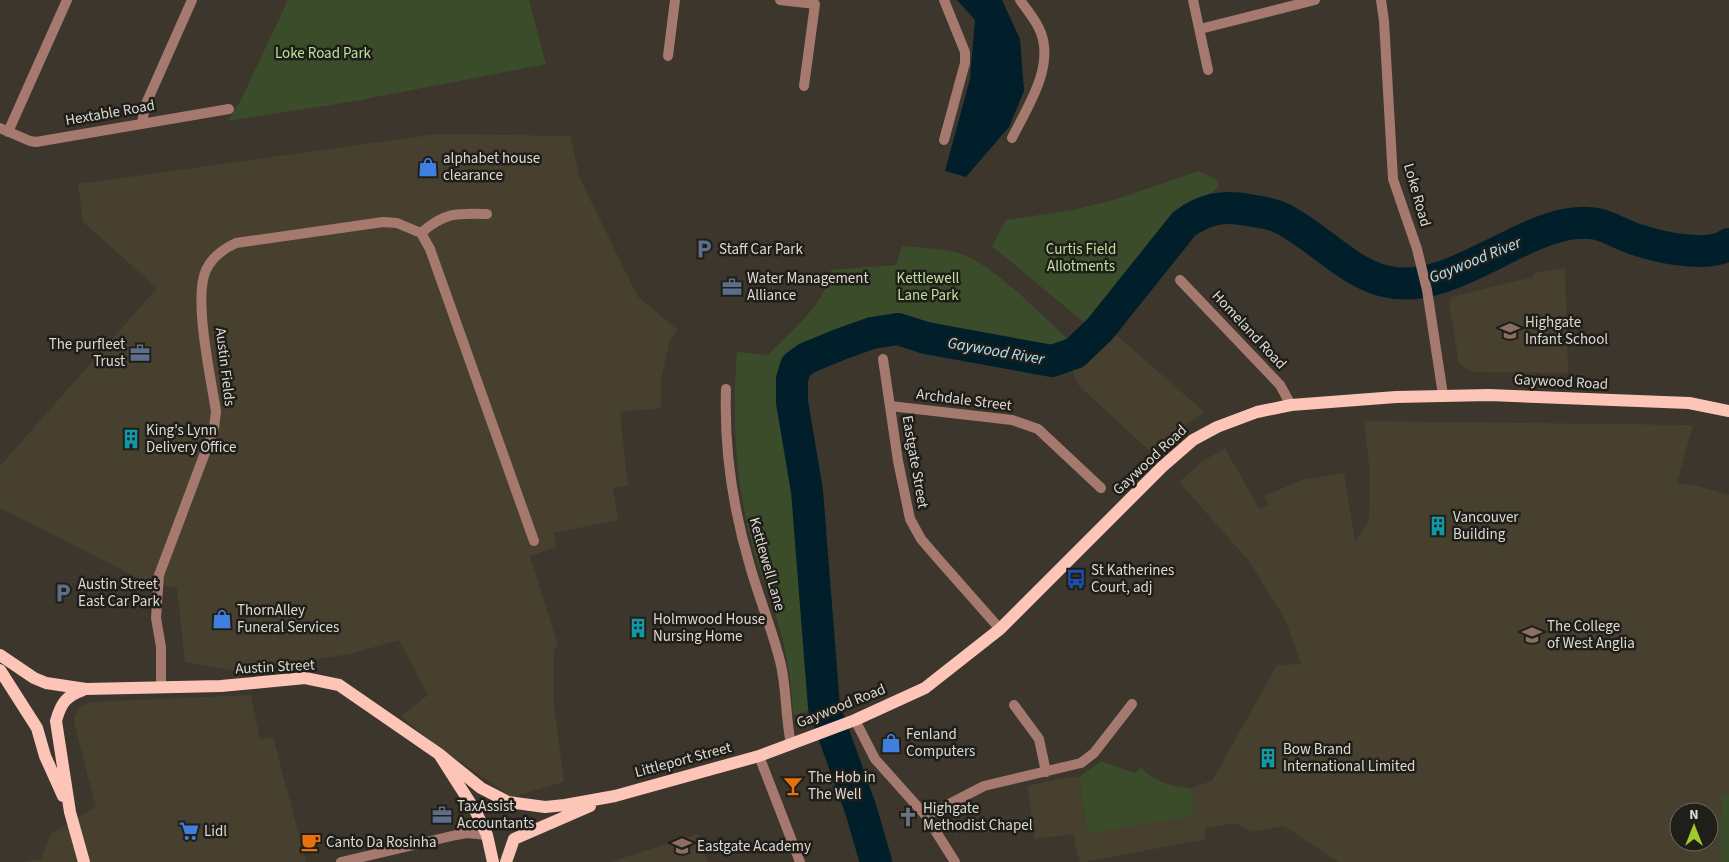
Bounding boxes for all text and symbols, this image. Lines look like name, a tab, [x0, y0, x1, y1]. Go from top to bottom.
park label: Loke Road Park	[275, 43, 372, 64]
street label: Hextable Road	[64, 95, 156, 131]
place label: alphabet house clearance	[443, 148, 540, 186]
shop icon: alphabet house clearance	[417, 156, 439, 178]
street label: Loke Road	[1398, 161, 1436, 229]
water label: Gaywood River	[1426, 231, 1526, 288]
parking icon: Staff Car Park	[693, 238, 715, 260]
place label: Staff Car Park	[719, 239, 804, 260]
park label: Curtis Field Allotments	[1046, 239, 1116, 277]
place label: Water Management Alliance	[747, 268, 869, 306]
park label: Kettlewell Lane Park	[897, 268, 960, 306]
office icon: Water Management Alliance	[721, 276, 743, 298]
street label: Homeland Road	[1207, 286, 1291, 374]
place label: Highgate Infant School	[1525, 312, 1608, 350]
school or university icon: Highgate Infant School	[1499, 320, 1521, 342]
street label: Austin Fields	[210, 326, 240, 408]
water label: Gaywood River	[946, 332, 1047, 371]
place label: The purfleet Trust	[49, 334, 125, 372]
office icon: The purfleet Trust	[129, 342, 151, 364]
street label: Gaywood Road	[1513, 369, 1609, 395]
street label: Archdale Street	[915, 384, 1013, 416]
street label: Eastgate Street	[897, 414, 933, 510]
place label: King's Lynn Delivery Office	[146, 420, 236, 458]
street label: Gaywood Road	[1108, 420, 1192, 500]
building icon: King's Lynn Delivery Office	[120, 428, 142, 450]
place label: Vancouver Building	[1453, 507, 1519, 545]
street label: Kettlewell Lane	[744, 515, 790, 613]
building icon: Vancouver Building	[1427, 515, 1449, 537]
place label: St Katherines Court, adj	[1091, 560, 1174, 598]
bus stop icon: St Katherines Court, adj	[1065, 568, 1087, 590]
place label: Austin Street East Car Park	[78, 574, 160, 612]
parking icon: Austin Street East Car Park	[52, 582, 74, 604]
place label: ThornAlley Funeral Services	[237, 600, 339, 638]
shop icon: ThornAlley Funeral Services	[211, 608, 233, 630]
place label: Holmwood House Nursing Home	[653, 609, 765, 647]
place label: The College of West Anglia	[1547, 616, 1635, 654]
building icon: Holmwood House Nursing Home	[627, 617, 649, 639]
school or university icon: The College of West Anglia	[1521, 624, 1543, 646]
street label: Austin Street	[235, 654, 315, 680]
street label: Gaywood Road	[793, 679, 889, 733]
place label: Fenland Computers	[906, 724, 975, 762]
shop icon: Fenland Computers	[880, 732, 902, 754]
street label: Littleport Street	[632, 737, 734, 783]
place label: Bow Brand International Limited	[1283, 739, 1415, 777]
building icon: Bow Brand International Limited	[1257, 747, 1279, 769]
place label: The Hob in The Well	[808, 767, 876, 805]
bar icon: The Hob in The Well	[782, 775, 804, 797]
place label: TaxAssist Accountants	[457, 796, 534, 834]
place label: Highgate Methodist Chapel	[923, 798, 1033, 836]
north arrow	[1669, 802, 1719, 852]
office icon: TaxAssist Accountants	[431, 804, 453, 826]
text: N	[1689, 805, 1699, 825]
church icon: Highgate Methodist Chapel	[897, 806, 919, 828]
supermarket icon: Lidl	[178, 820, 200, 842]
place label: Lidl	[204, 821, 227, 842]
cafe icon: Canto Da Rosinha	[300, 831, 322, 853]
place label: Canto Da Rosinha	[326, 832, 437, 853]
school or university icon: Eastgate Academy	[671, 835, 693, 857]
place label: Eastgate Academy	[697, 836, 811, 857]

